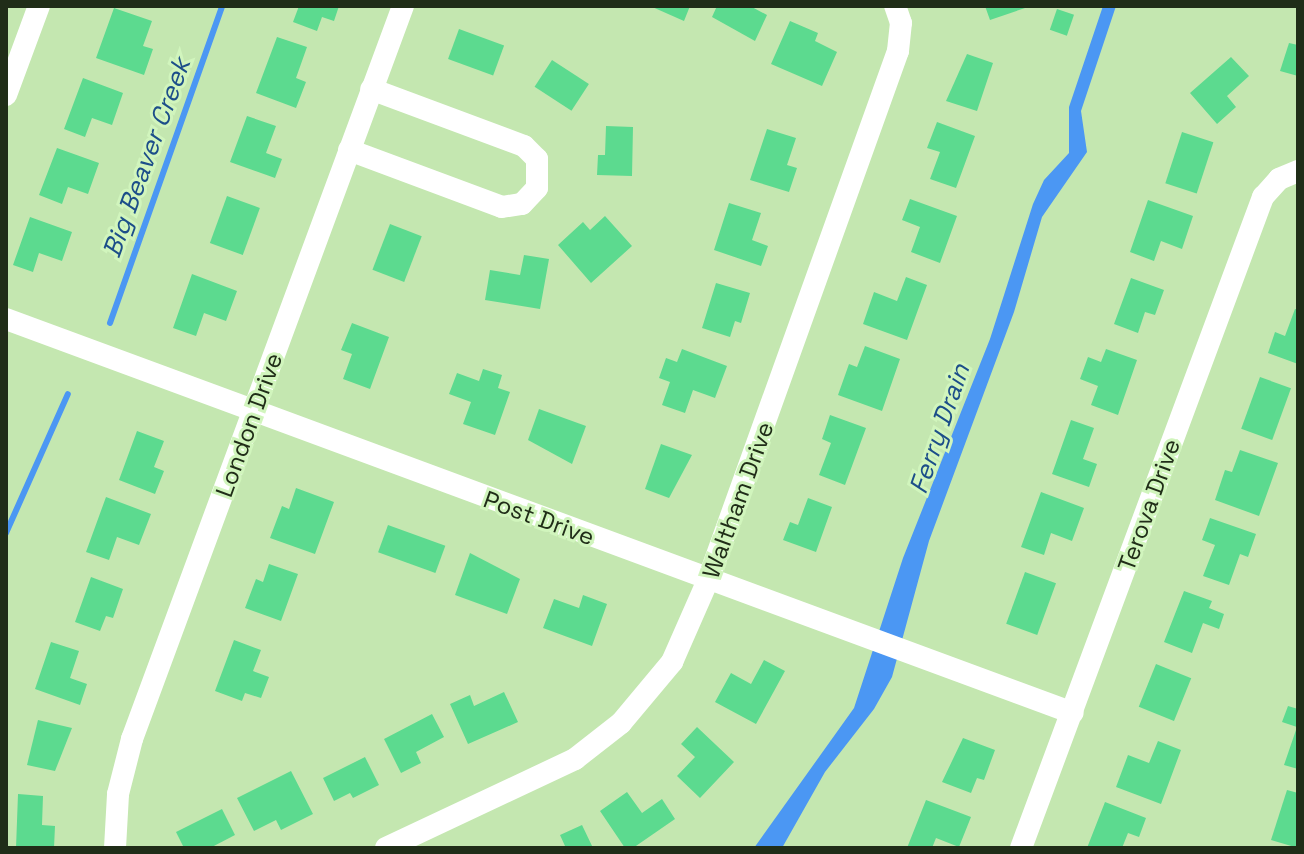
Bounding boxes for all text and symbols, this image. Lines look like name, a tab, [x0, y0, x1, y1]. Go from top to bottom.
water label: Big Beaver Creek	[96, 54, 198, 262]
street label: London Drive	[210, 349, 288, 501]
water label: Ferry Drain	[903, 360, 977, 498]
street label: Waltham Drive	[696, 418, 780, 582]
street label: Terova Drive	[1112, 435, 1186, 575]
street label: Post Drive	[480, 485, 598, 551]

